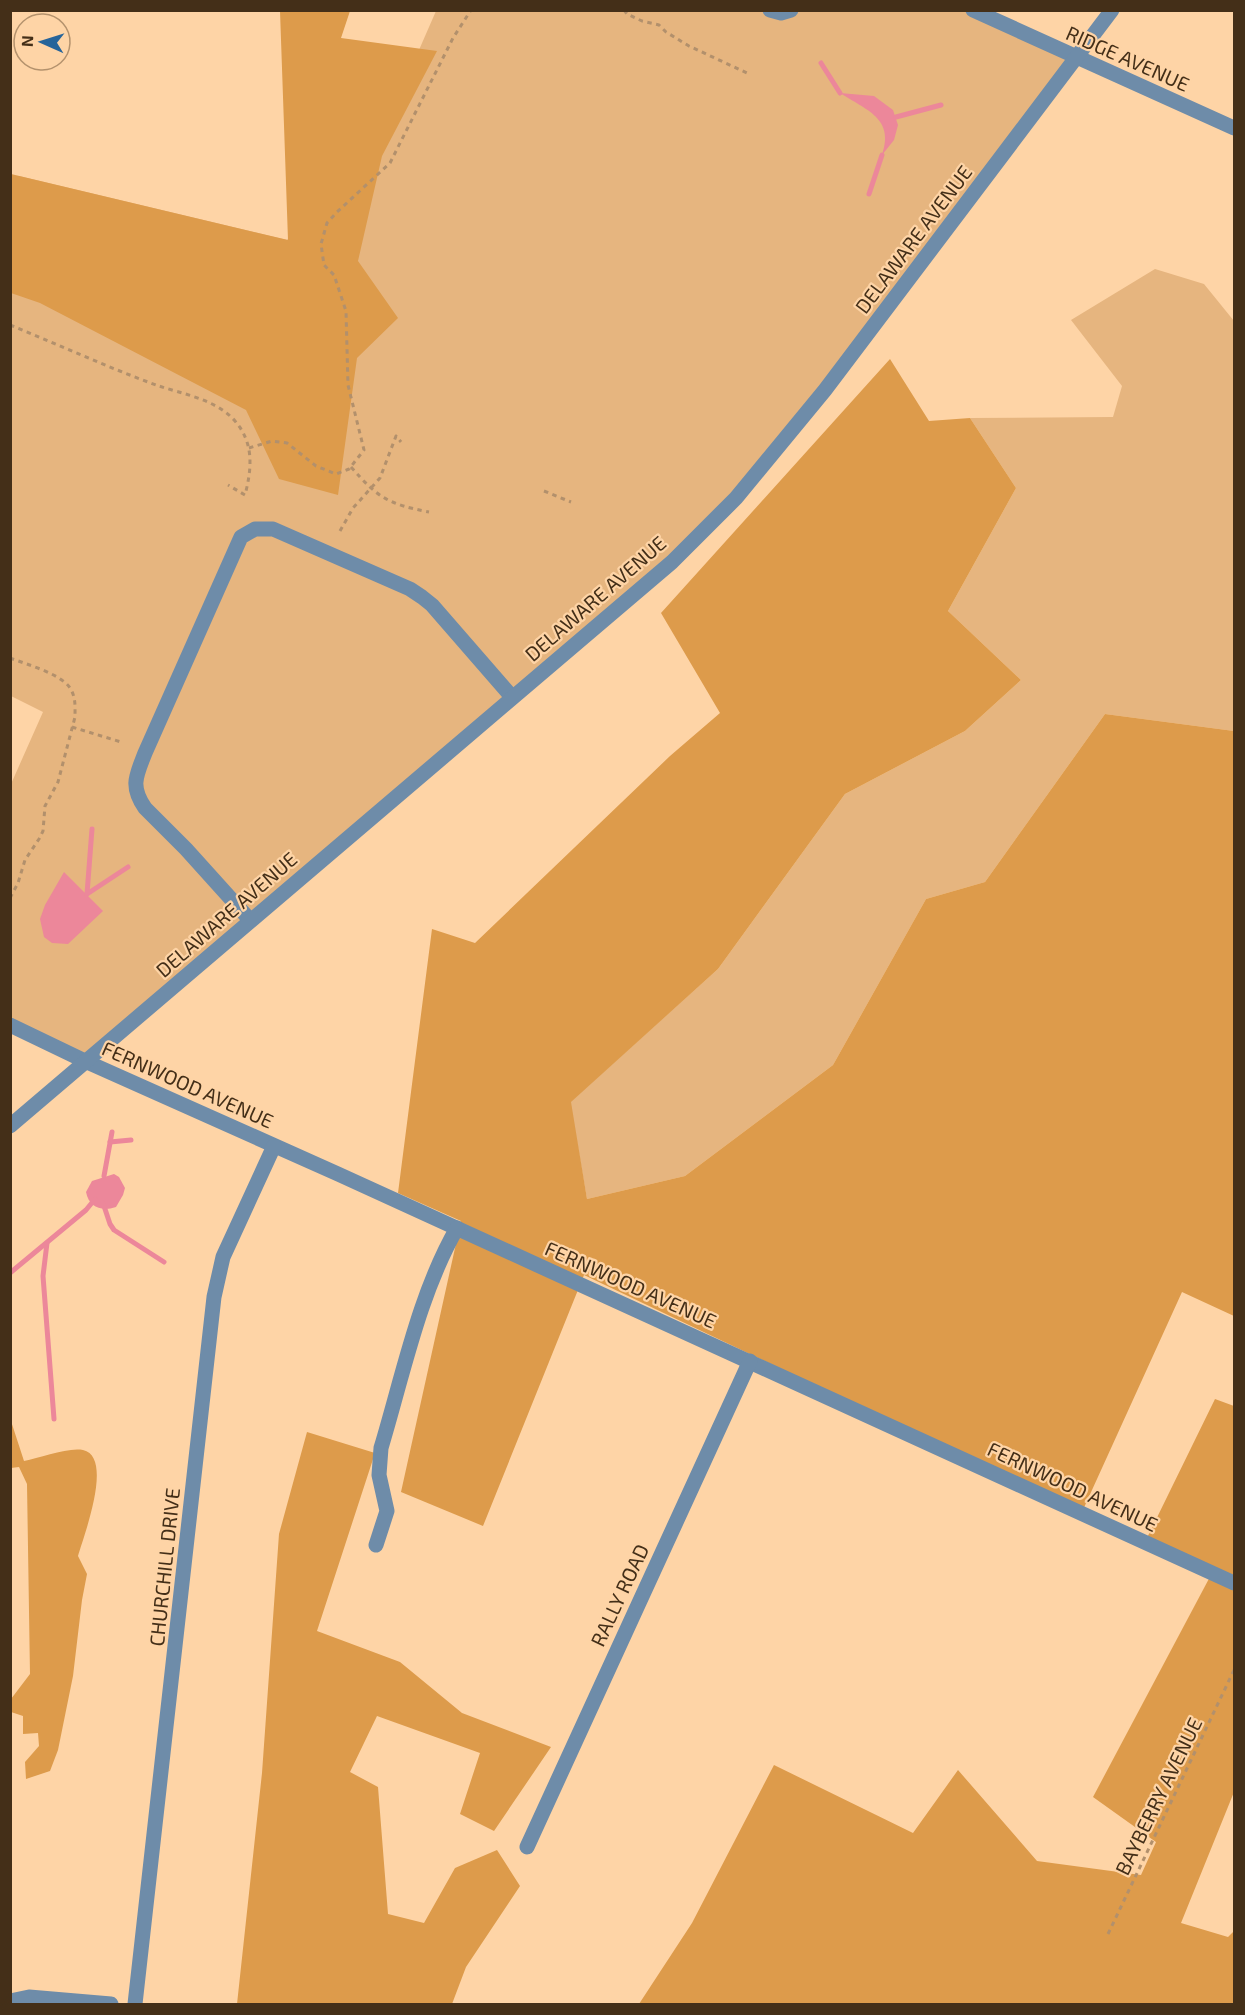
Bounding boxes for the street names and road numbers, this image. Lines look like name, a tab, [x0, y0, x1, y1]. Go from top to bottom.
street label: RIDGE AVENUE	[1063, 20, 1193, 96]
street label: DELAWARE AVENUE	[850, 160, 976, 318]
street label: DELAWARE AVENUE	[520, 530, 670, 666]
street label: DELAWARE AVENUE	[151, 846, 301, 982]
street label: FERNWOOD AVENUE	[99, 1035, 277, 1133]
street label: FERNWOOD AVENUE	[542, 1235, 720, 1333]
street label: FERNWOOD AVENUE	[984, 1436, 1162, 1536]
street label: CHURCHILL DRIVE	[144, 1487, 184, 1647]
street label: RALLY ROAD	[585, 1540, 653, 1650]
street label: BAYBERRY AVENUE	[1110, 1714, 1206, 1878]

